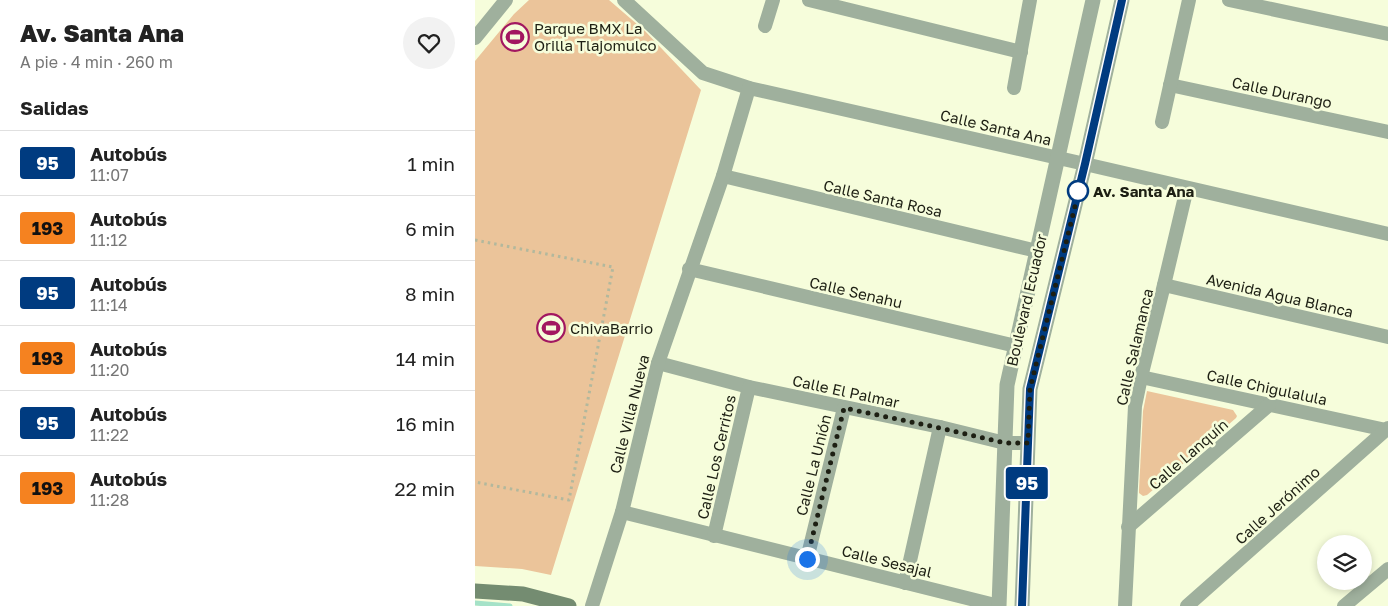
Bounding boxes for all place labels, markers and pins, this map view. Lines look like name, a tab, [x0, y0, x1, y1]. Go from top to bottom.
place label: Parque BMX La Orilla Tlajomulco	[534, 19, 657, 54]
sports icon: Parque BMX La Orilla Tlajomulco	[500, 22, 530, 52]
marker: Av. Santa Ana	[1067, 180, 1089, 202]
place label: Av. Santa Ana	[1093, 182, 1195, 200]
sports icon: ChivaBarrio	[536, 313, 566, 343]
place label: ChivaBarrio	[570, 319, 653, 337]

